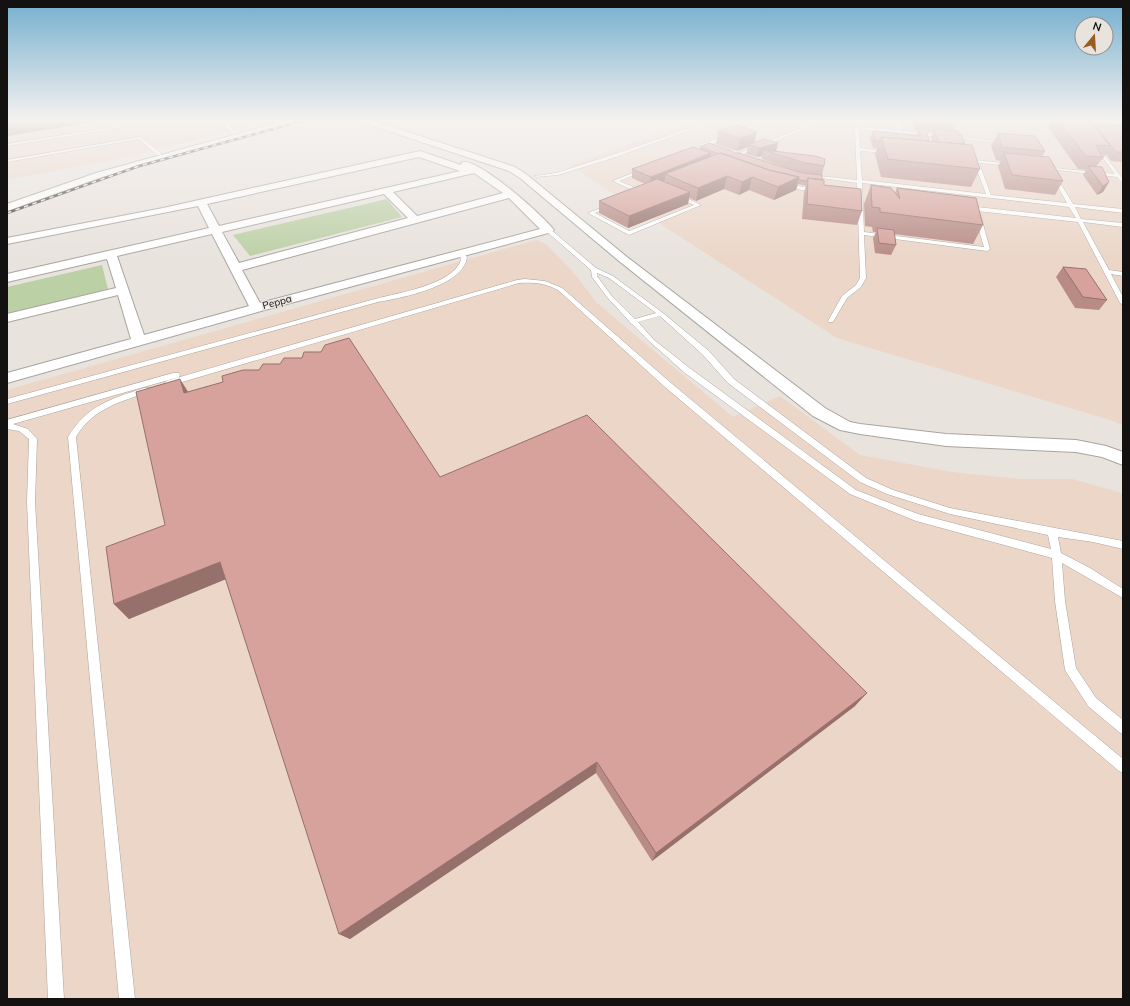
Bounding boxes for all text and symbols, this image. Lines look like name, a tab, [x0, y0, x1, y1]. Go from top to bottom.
north arrow	[1074, 16, 1114, 56]
text: N	[1091, 19, 1103, 34]
street label: Peppa	[261, 292, 293, 312]

